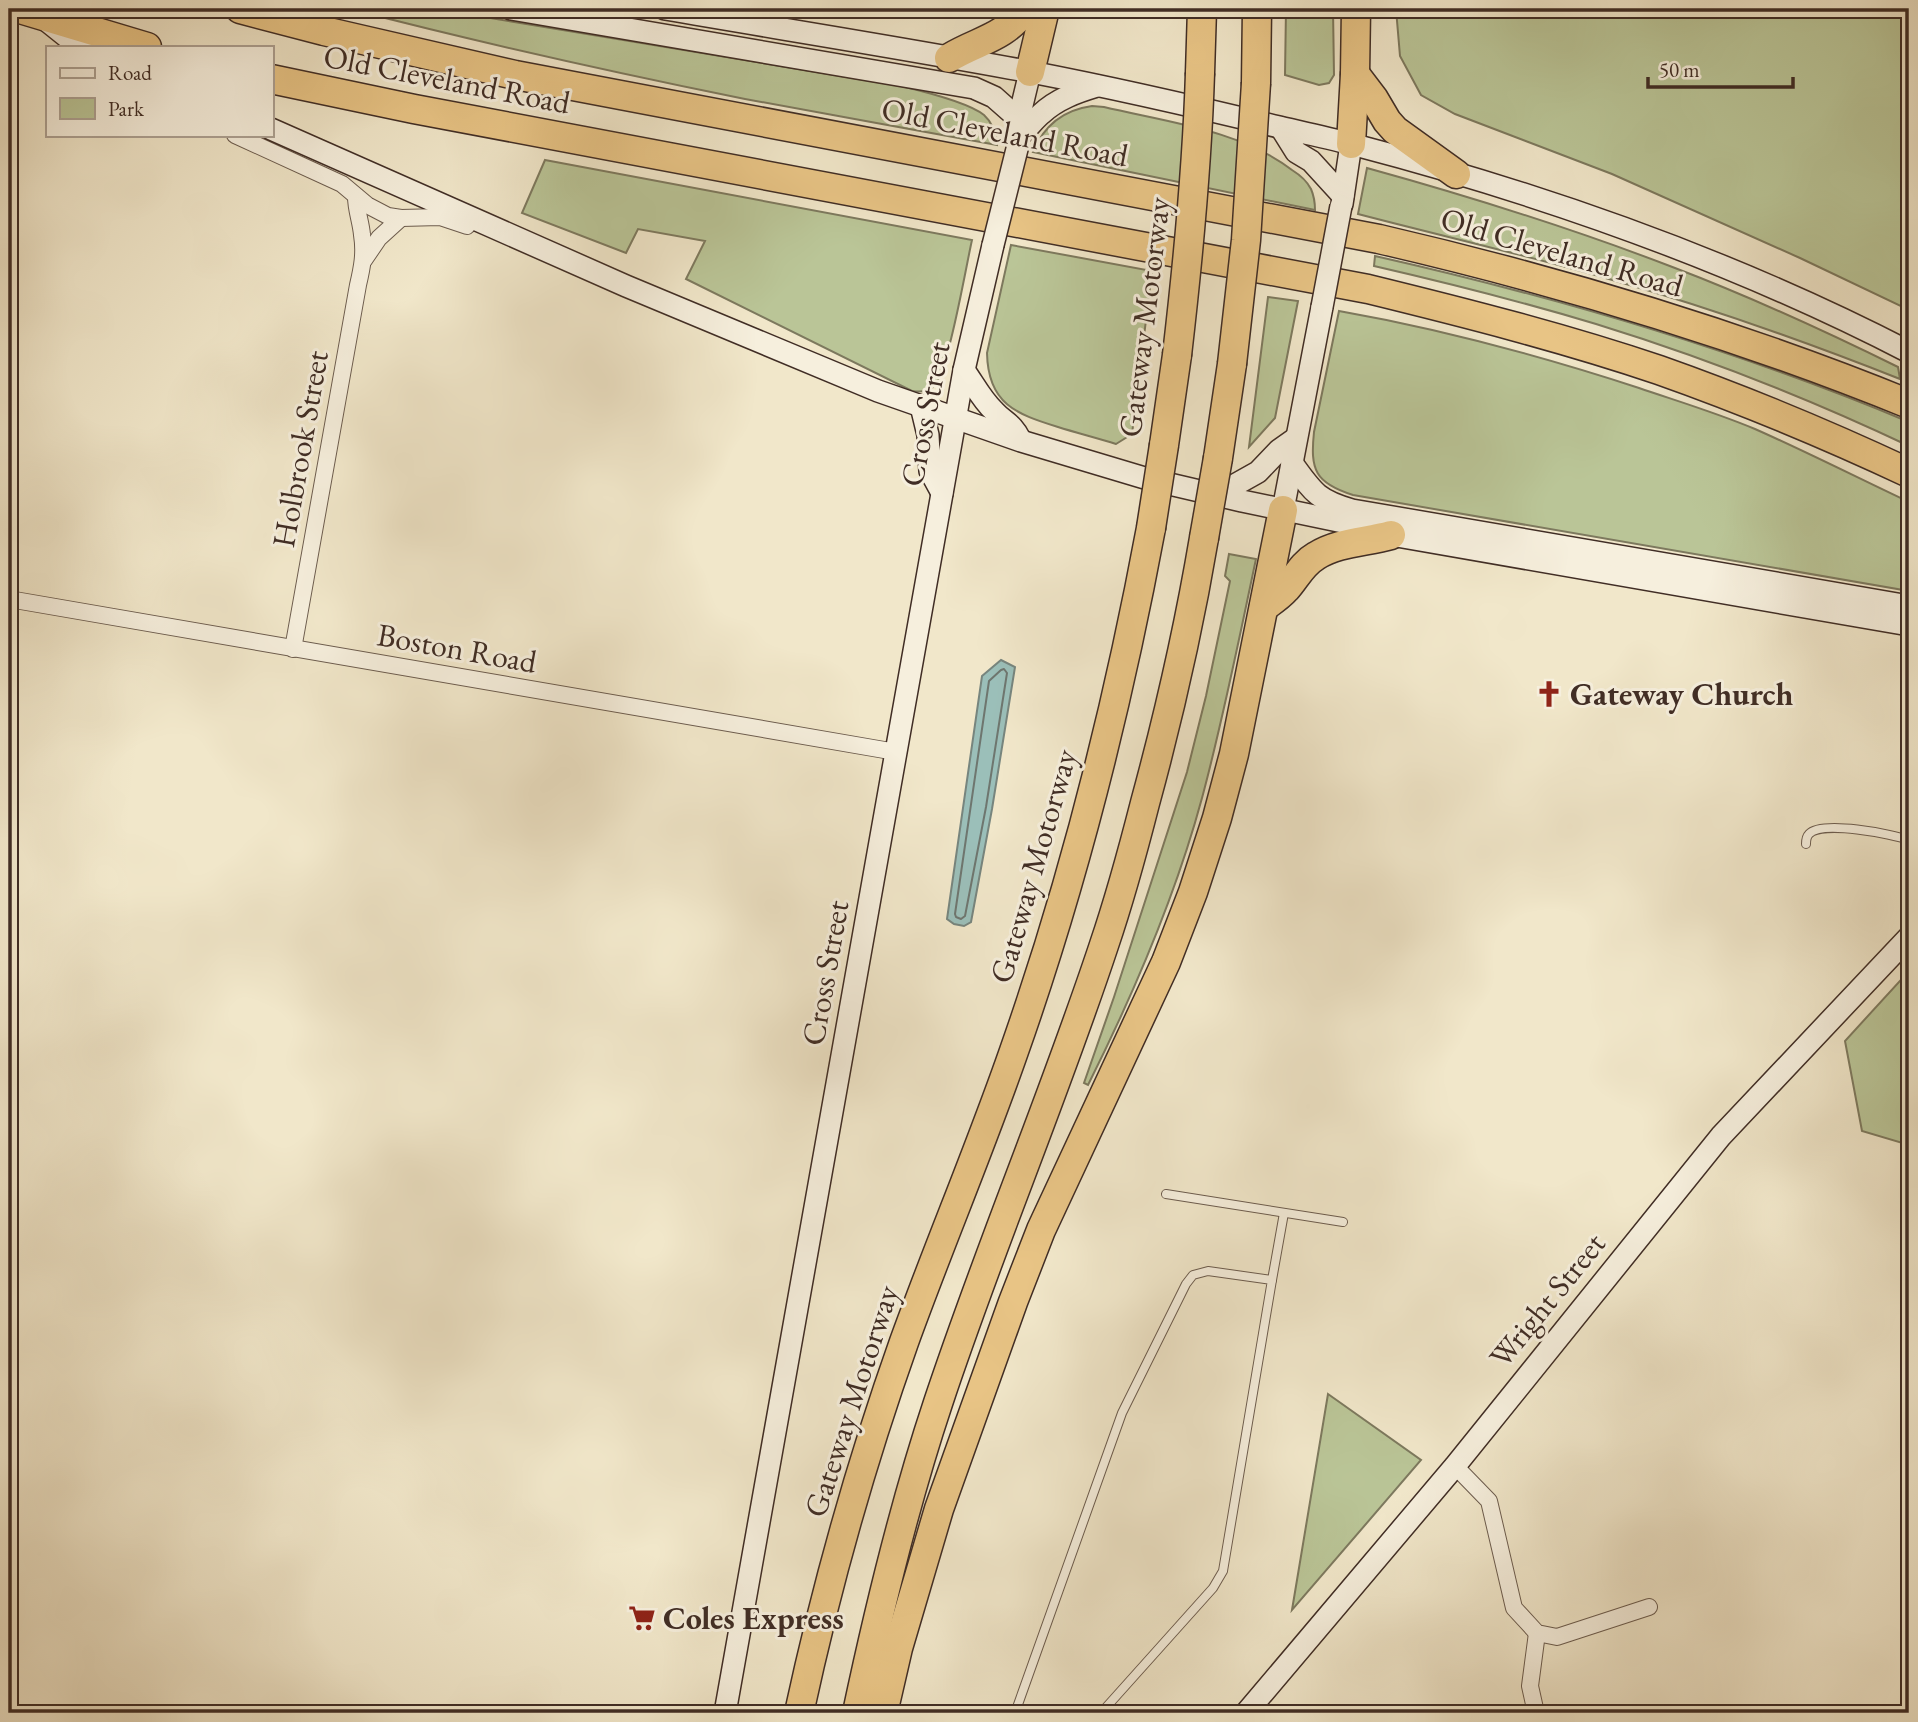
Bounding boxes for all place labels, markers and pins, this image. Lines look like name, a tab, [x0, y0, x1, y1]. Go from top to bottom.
place label: Gateway Church	[1570, 673, 1793, 715]
church icon: Gateway Church	[1534, 679, 1564, 709]
place label: Coles Express	[663, 1597, 844, 1639]
supermarket icon: Coles Express	[627, 1603, 657, 1633]

